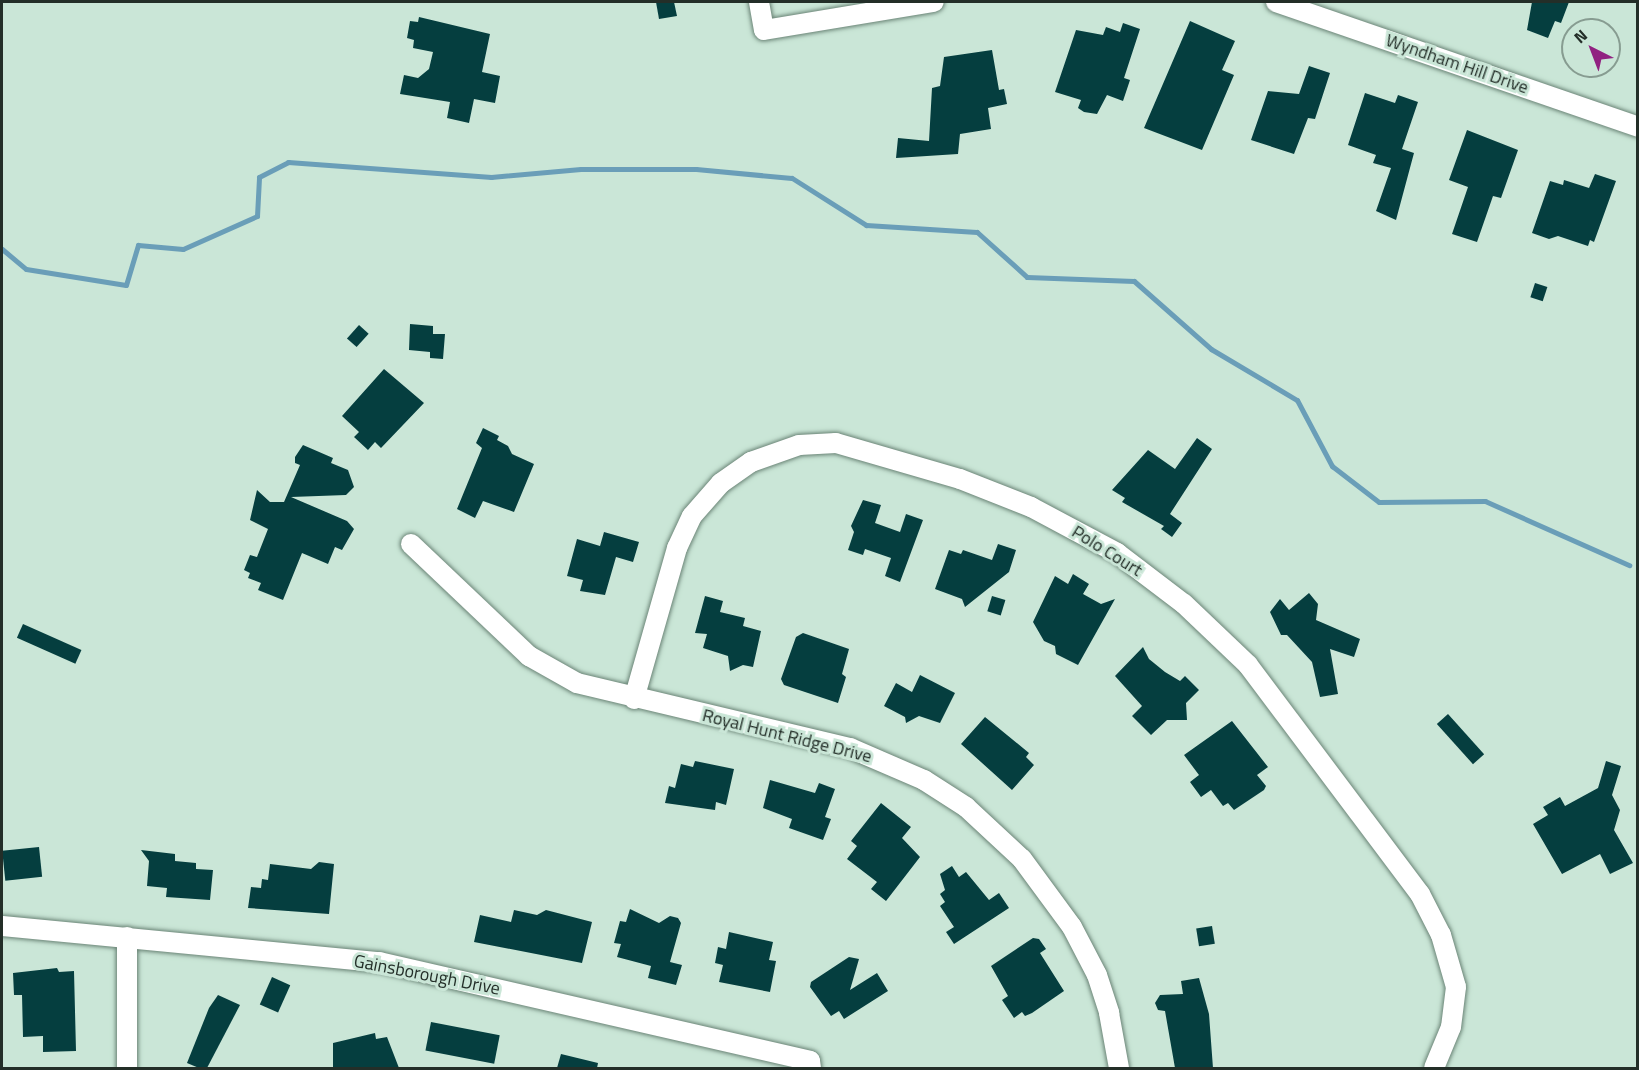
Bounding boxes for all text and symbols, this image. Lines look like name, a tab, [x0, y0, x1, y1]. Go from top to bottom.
north arrow	[1561, 18, 1621, 78]
text: N	[1568, 23, 1592, 49]
street label: Wyndham Hill Drive	[1383, 29, 1531, 99]
street label: Polo Court	[1068, 521, 1146, 581]
street label: Royal Hunt Ridge Drive	[700, 705, 874, 767]
street label: Gainsborough Drive	[352, 950, 502, 1000]

